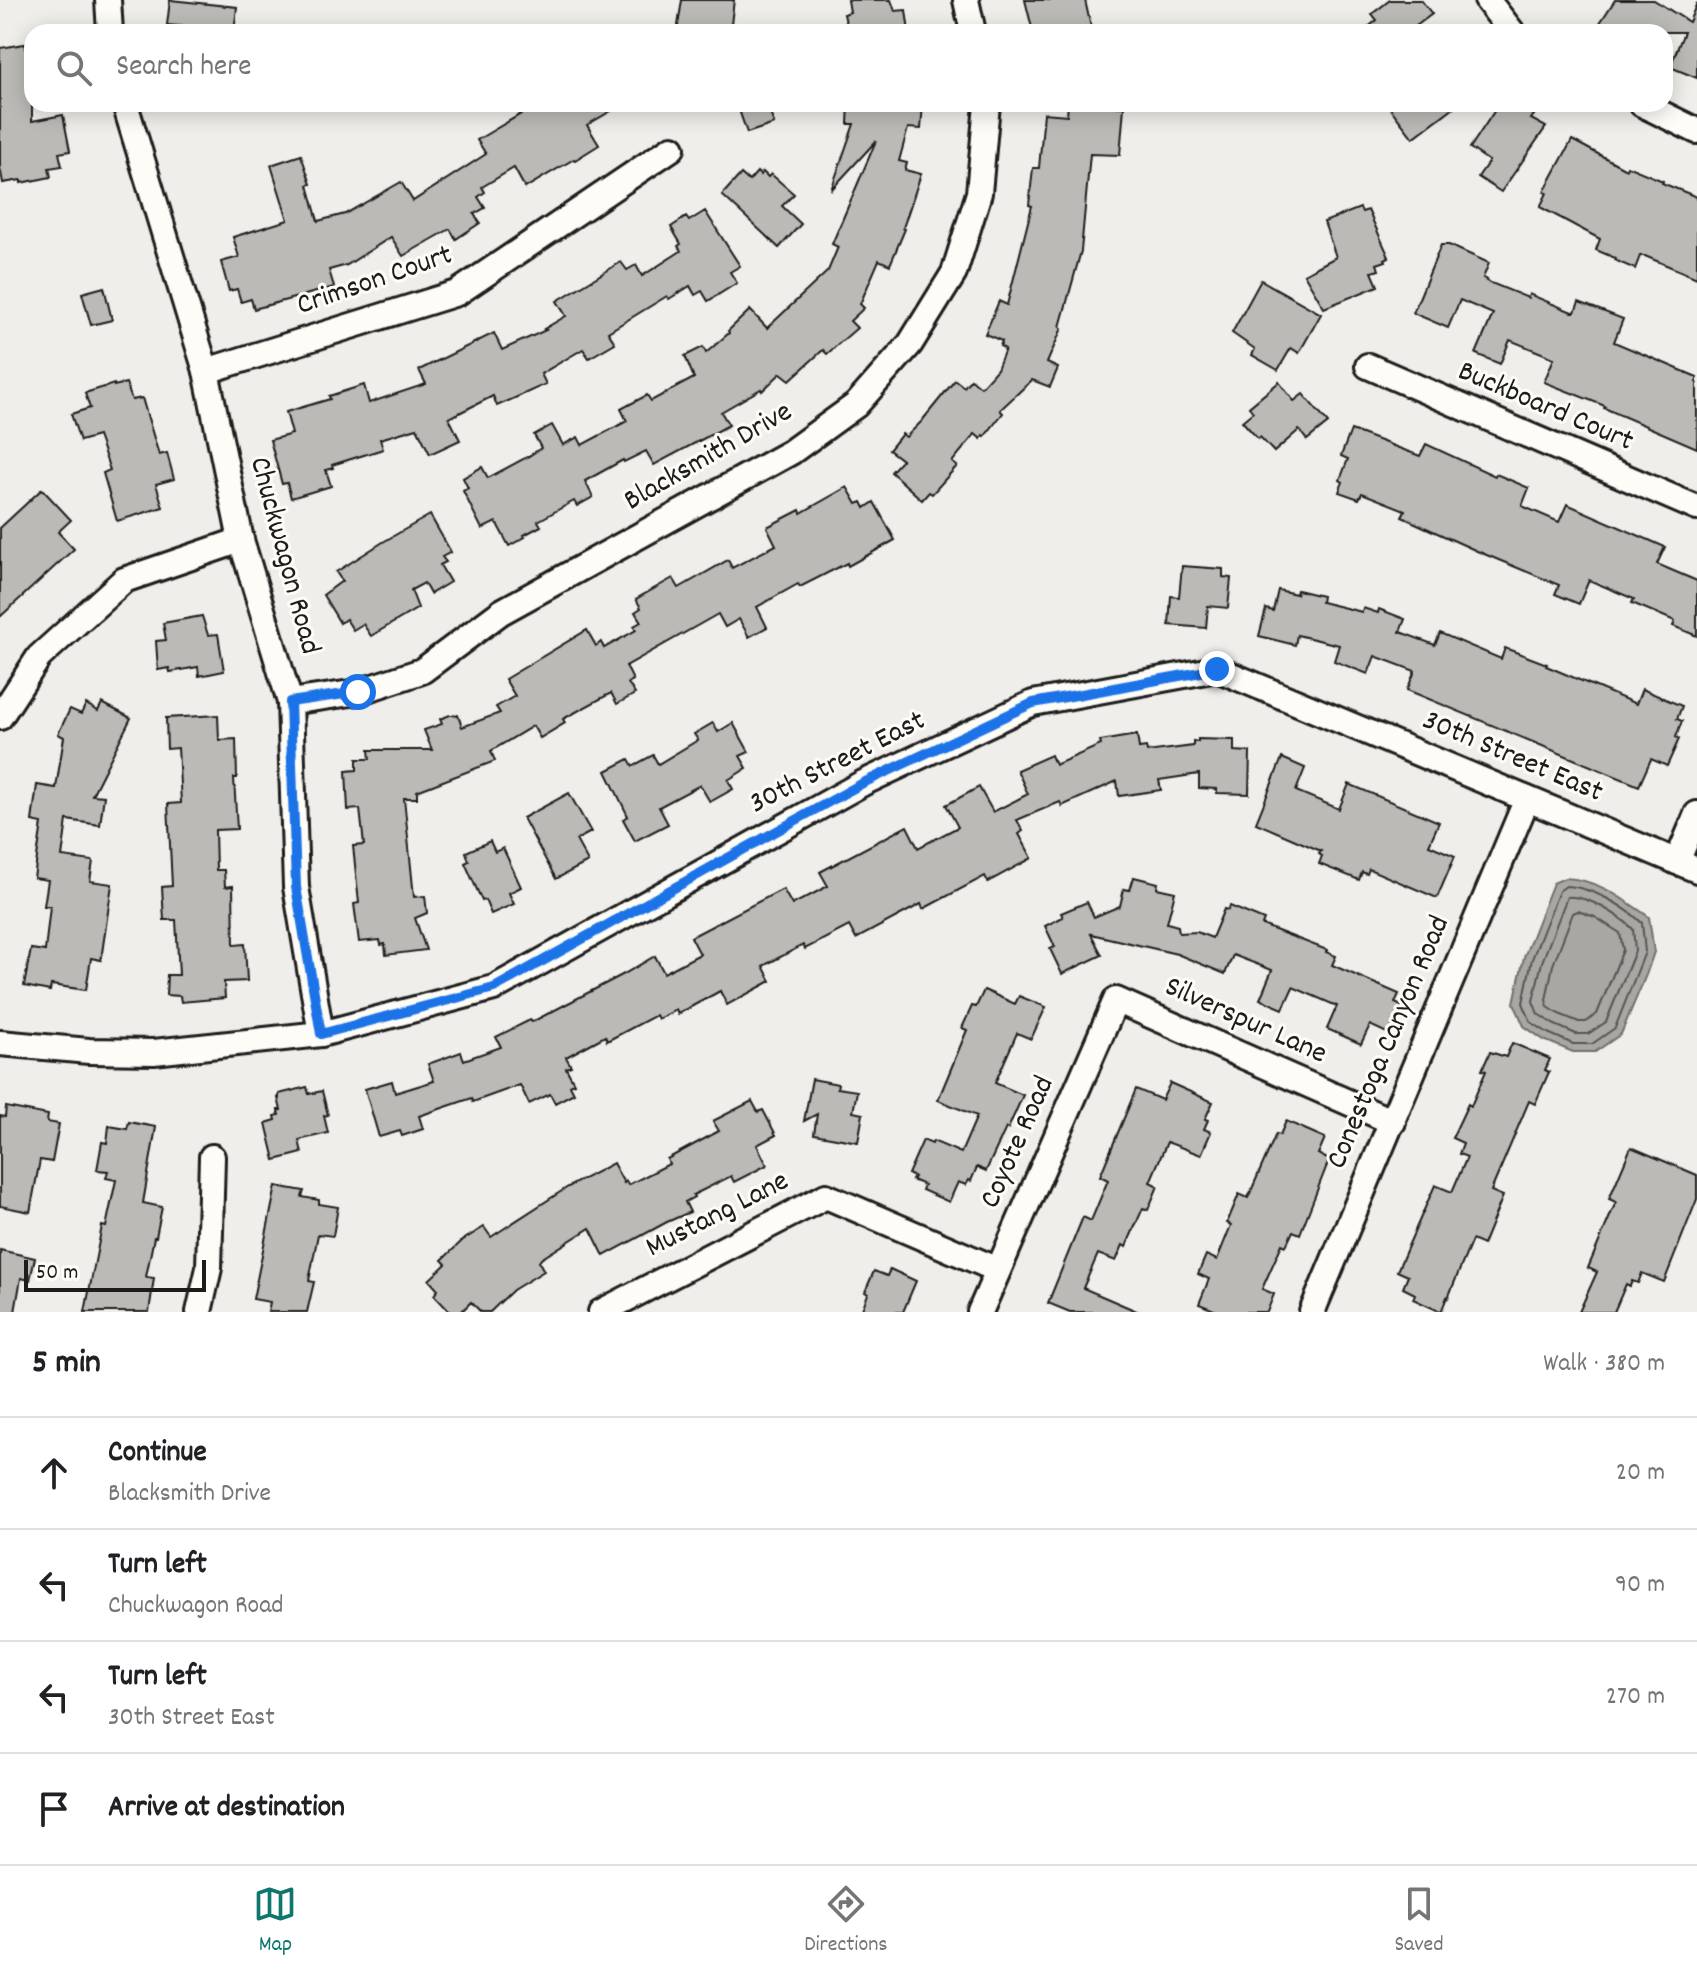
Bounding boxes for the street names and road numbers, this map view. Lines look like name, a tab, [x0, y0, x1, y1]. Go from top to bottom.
street label: Crimson Court	[291, 235, 459, 329]
street label: Buckboard Court	[1450, 352, 1640, 464]
street label: Blacksmith Drive	[617, 392, 801, 524]
street label: Chuckwagon Road	[236, 453, 330, 659]
street label: 30th Street East	[742, 701, 934, 827]
street label: 30th Street East	[1415, 701, 1609, 815]
street label: Conestoga Canyon Road	[1317, 910, 1463, 1176]
street label: Silverspur Lane	[1157, 967, 1333, 1077]
street label: Coyote Road	[971, 1070, 1067, 1216]
street label: Mustang Lane	[639, 1162, 797, 1270]

